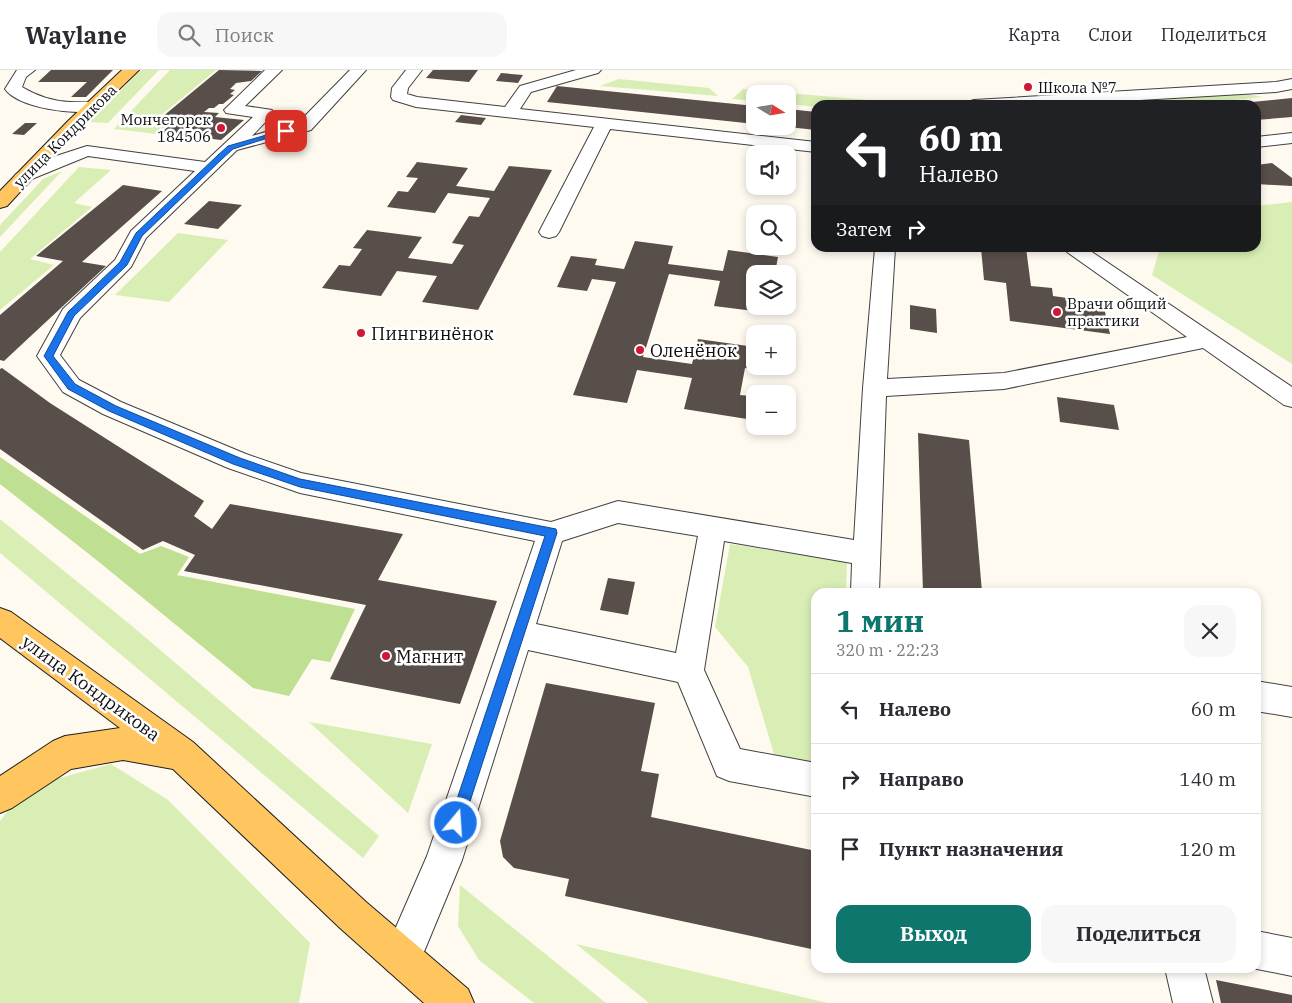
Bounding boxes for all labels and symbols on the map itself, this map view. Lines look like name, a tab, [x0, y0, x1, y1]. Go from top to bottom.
place label: Школа №7	[1038, 78, 1117, 97]
street label: улица Кондрикова	[9, 80, 121, 192]
marker: Школа №7	[1022, 81, 1034, 93]
north arrow	[746, 85, 796, 135]
place label: Мончегорск 184506	[121, 110, 211, 146]
pin	[265, 110, 307, 152]
marker: Мончегорск 184506	[215, 122, 227, 134]
place label: Врачи общий практики	[1067, 294, 1167, 330]
marker: Врачи общий практики	[1051, 306, 1063, 318]
place label: Пингвинёнок	[371, 322, 494, 345]
marker: Пингвинёнок	[355, 327, 367, 339]
place label: Оленёнок	[650, 339, 738, 362]
marker: Оленёнок	[634, 344, 646, 356]
street label: улица Кондрикова	[17, 630, 165, 746]
place label: Магнит	[396, 645, 463, 668]
marker: Магнит	[380, 650, 392, 662]
position arrow	[429, 796, 481, 848]

